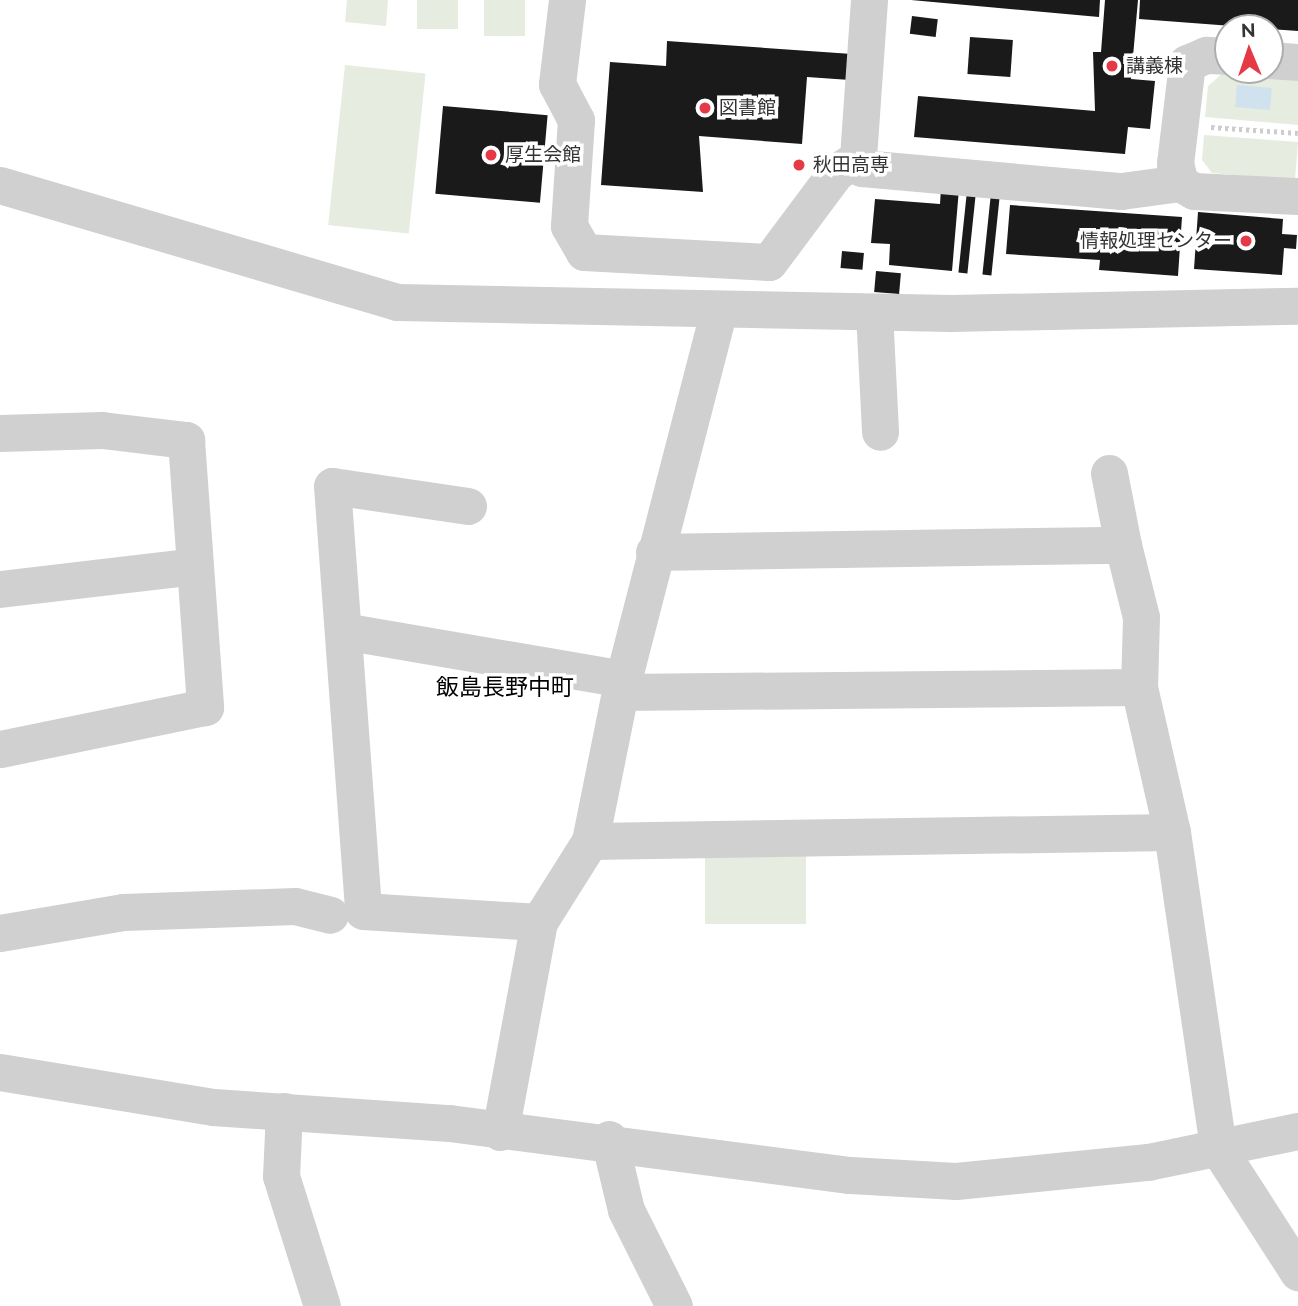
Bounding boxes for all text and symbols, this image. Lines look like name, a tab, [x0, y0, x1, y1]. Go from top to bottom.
north arrow	[1214, 14, 1284, 84]
text: N	[1241, 19, 1256, 41]
place label: 講義棟	[1126, 55, 1183, 77]
marker: 講義棟	[1104, 58, 1120, 74]
place label: 図書館	[719, 97, 776, 119]
marker: 図書館	[697, 100, 713, 116]
place label: 厚生会館	[505, 144, 581, 166]
marker: 厚生会館	[483, 147, 499, 163]
place label: 秋田高専	[813, 154, 889, 176]
marker: 秋田高専	[791, 157, 807, 173]
place label: 情報処理センター	[1080, 230, 1232, 252]
marker: 情報処理センター	[1238, 233, 1254, 249]
district label: 飯島長野中町	[436, 673, 574, 701]

